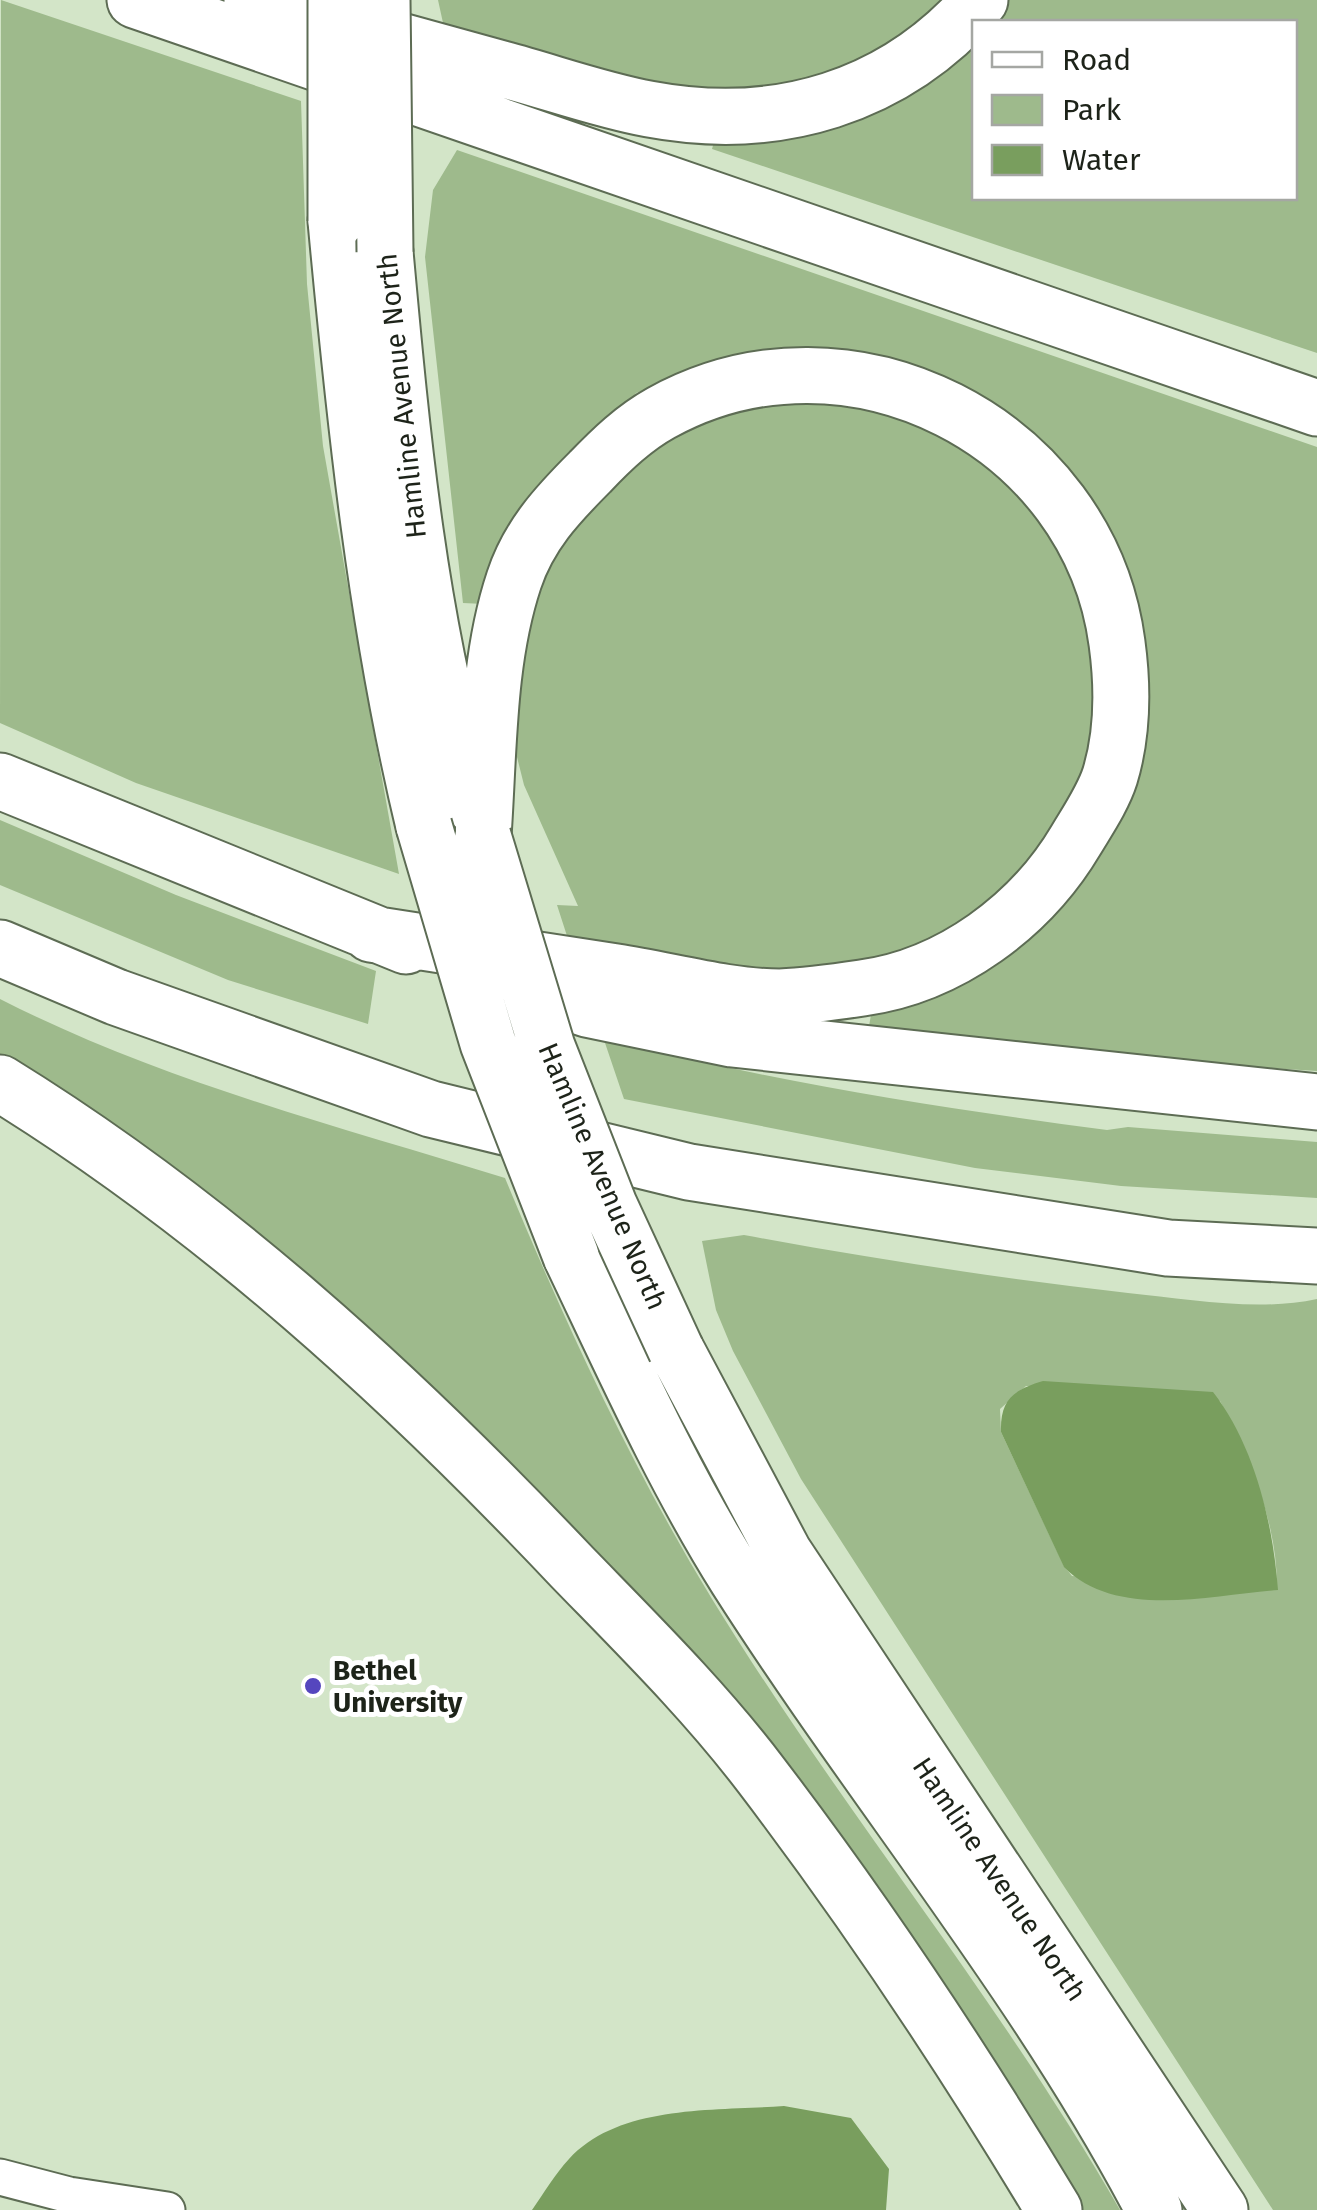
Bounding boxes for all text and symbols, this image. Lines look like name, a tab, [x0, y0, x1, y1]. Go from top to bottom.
legend	[972, 20, 1297, 200]
text: Road	[1062, 42, 1131, 78]
text: Park	[1062, 92, 1122, 128]
text: Water	[1062, 142, 1141, 178]
street label: Hamline Avenue North	[370, 252, 433, 540]
street label: Hamline Avenue North	[531, 1038, 674, 1315]
place label: Bethel University	[333, 1654, 463, 1719]
marker: Bethel University	[302, 1675, 324, 1697]
street label: Hamline Avenue North	[906, 1751, 1093, 2007]

